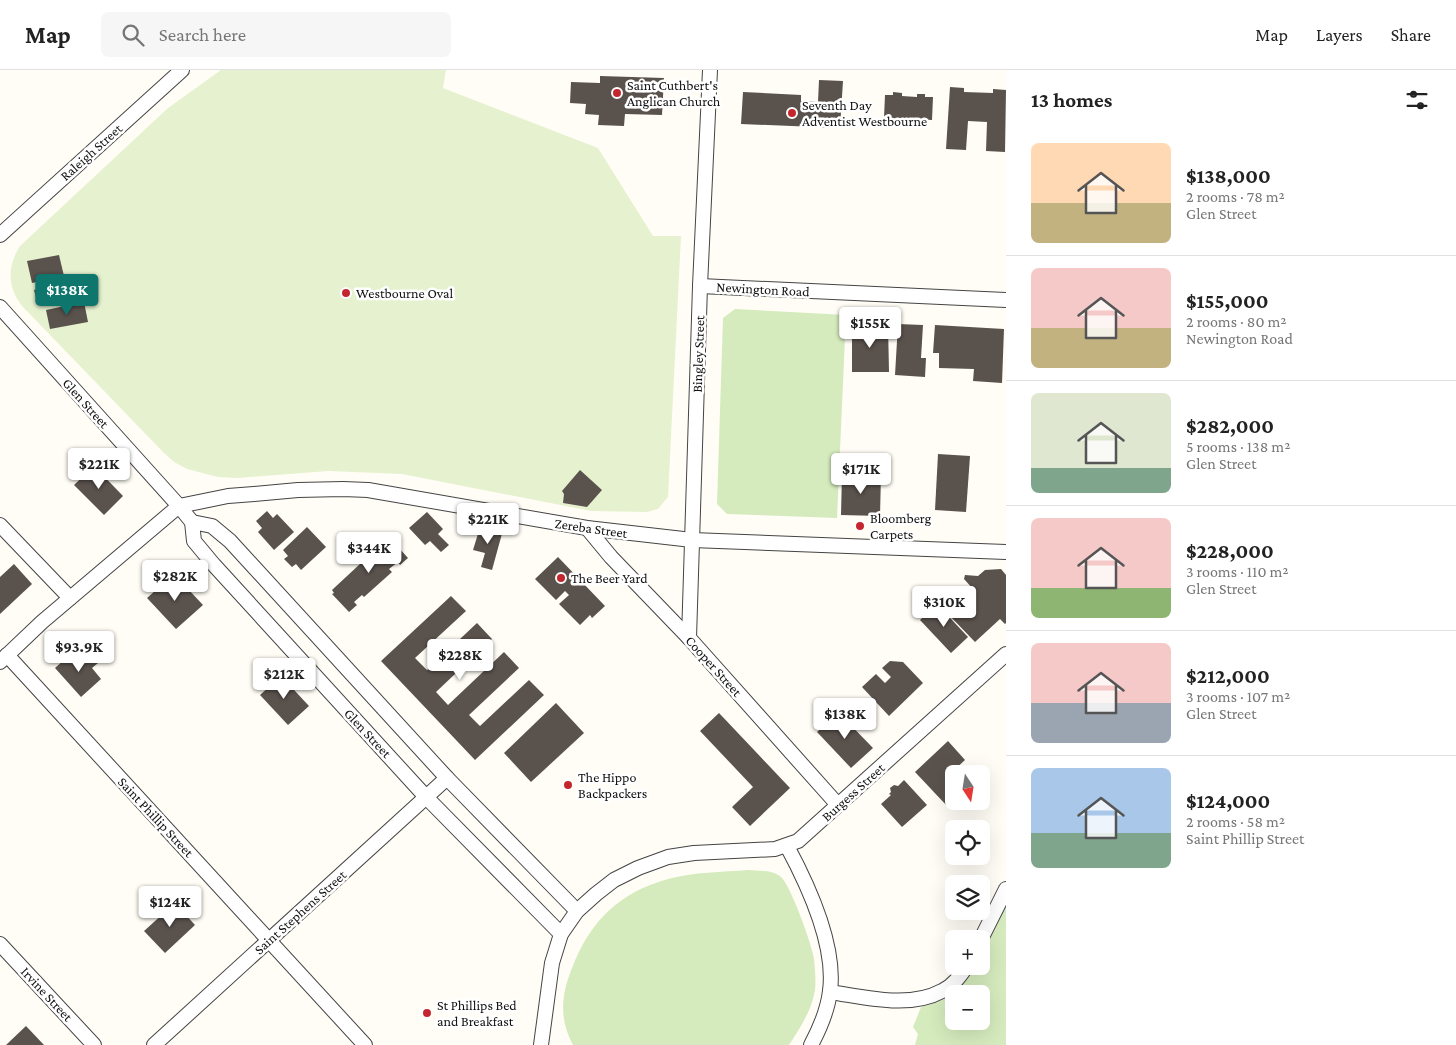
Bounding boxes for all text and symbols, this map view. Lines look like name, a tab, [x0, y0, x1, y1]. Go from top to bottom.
search box	[101, 12, 451, 57]
text: Map	[25, 21, 71, 48]
icon: search	[119, 21, 147, 49]
text: Search here	[159, 24, 246, 45]
text: Map	[1255, 25, 1288, 45]
text: Layers	[1316, 25, 1363, 45]
text: Share	[1391, 25, 1431, 45]
place label: Saint Cuthbert's Anglican Church	[627, 77, 721, 109]
icon: filters	[1403, 86, 1431, 114]
marker: Saint Cuthbert's Anglican Church	[611, 87, 623, 99]
text: 13 homes	[1031, 88, 1112, 112]
place label: Seventh Day Adventist Westbourne	[802, 97, 927, 129]
marker: Seventh Day Adventist Westbourne	[786, 107, 798, 119]
street label: Raleigh Street	[57, 120, 125, 184]
icon: home	[1071, 163, 1131, 223]
text: $138,000	[1186, 164, 1271, 188]
text: 2 rooms · 78 m²	[1186, 188, 1285, 205]
text: Glen Street	[1186, 205, 1256, 222]
pin: $138K	[32, 274, 102, 316]
street label: Newington Road	[716, 279, 811, 299]
text: $138K	[46, 281, 88, 298]
place label: Westbourne Oval	[356, 285, 454, 301]
marker: Westbourne Oval	[340, 287, 352, 299]
icon: home	[1071, 288, 1131, 348]
text: $155,000	[1186, 289, 1269, 313]
pin: $155K	[835, 306, 905, 349]
text: 2 rooms · 80 m²	[1186, 313, 1287, 330]
text: $155K	[850, 314, 890, 331]
street label: Bingley Street	[689, 315, 707, 393]
text: Newington Road	[1186, 330, 1293, 347]
street label: Glen Street	[59, 375, 113, 432]
icon: home	[1071, 413, 1131, 473]
text: $282,000	[1186, 414, 1274, 438]
text: 5 rooms · 138 m²	[1186, 438, 1290, 455]
pin: $221K	[64, 448, 134, 490]
pin: $171K	[826, 452, 896, 495]
text: $221K	[79, 455, 119, 472]
text: Glen Street	[1186, 455, 1256, 472]
text: $171K	[842, 460, 880, 477]
pin: $221K	[453, 502, 523, 545]
text: $221K	[468, 510, 508, 527]
place label: Bloomberg Carpets	[870, 510, 932, 542]
street label: Zereba Street	[554, 515, 629, 541]
marker: Bloomberg Carpets	[854, 520, 866, 532]
pin: $344K	[334, 532, 404, 574]
icon: home	[1071, 538, 1131, 598]
text: $344K	[347, 539, 391, 556]
text: $228,000	[1186, 539, 1274, 563]
pin: $282K	[140, 560, 210, 602]
text: 3 rooms · 110 m²	[1186, 563, 1289, 580]
text: $282K	[153, 567, 197, 584]
place label: The Beer Yard	[571, 570, 648, 586]
marker: The Beer Yard	[555, 572, 567, 584]
text: Glen Street	[1186, 580, 1256, 597]
pin: $310K	[909, 586, 979, 628]
text: $310K	[923, 593, 965, 610]
pin: $93.9K	[38, 630, 120, 673]
street label: Cooper Street	[683, 632, 746, 700]
text: $93.9K	[55, 638, 103, 655]
pin: $228K	[425, 638, 495, 681]
text: $228K	[438, 646, 482, 663]
pin: $212K	[249, 658, 319, 700]
icon: home	[1071, 663, 1131, 723]
text: $212,000	[1186, 664, 1270, 688]
text: $212K	[264, 665, 304, 682]
text: 3 rooms · 107 m²	[1186, 688, 1290, 705]
pin: $138K	[810, 698, 880, 740]
street label: Glen Street	[341, 705, 395, 761]
text: $138K	[824, 705, 866, 722]
text: Glen Street	[1186, 705, 1256, 722]
street label: Burgess Street	[818, 759, 888, 824]
north arrow	[945, 765, 990, 810]
map controls	[945, 765, 990, 1030]
place label: The Hippo Backpackers	[578, 769, 647, 801]
street label: Saint Phillip Street	[115, 774, 197, 861]
marker: The Hippo Backpackers	[562, 779, 574, 791]
icon: home	[1071, 788, 1131, 848]
text: $124,000	[1186, 789, 1270, 813]
text: 2 rooms · 58 m²	[1186, 813, 1285, 830]
button: locate	[945, 820, 990, 865]
text: Saint Phillip Street	[1186, 830, 1304, 847]
street label: Saint Stephens Street	[251, 866, 350, 957]
button: layers	[945, 875, 990, 920]
pin: $124K	[135, 886, 205, 928]
text: $124K	[150, 893, 190, 910]
button: +	[945, 930, 990, 975]
street label: Irvine Street	[18, 964, 76, 1025]
button: −	[945, 985, 990, 1030]
place label: St Phillips Bed and Breakfast	[437, 997, 517, 1029]
marker: St Phillips Bed and Breakfast	[421, 1007, 433, 1019]

